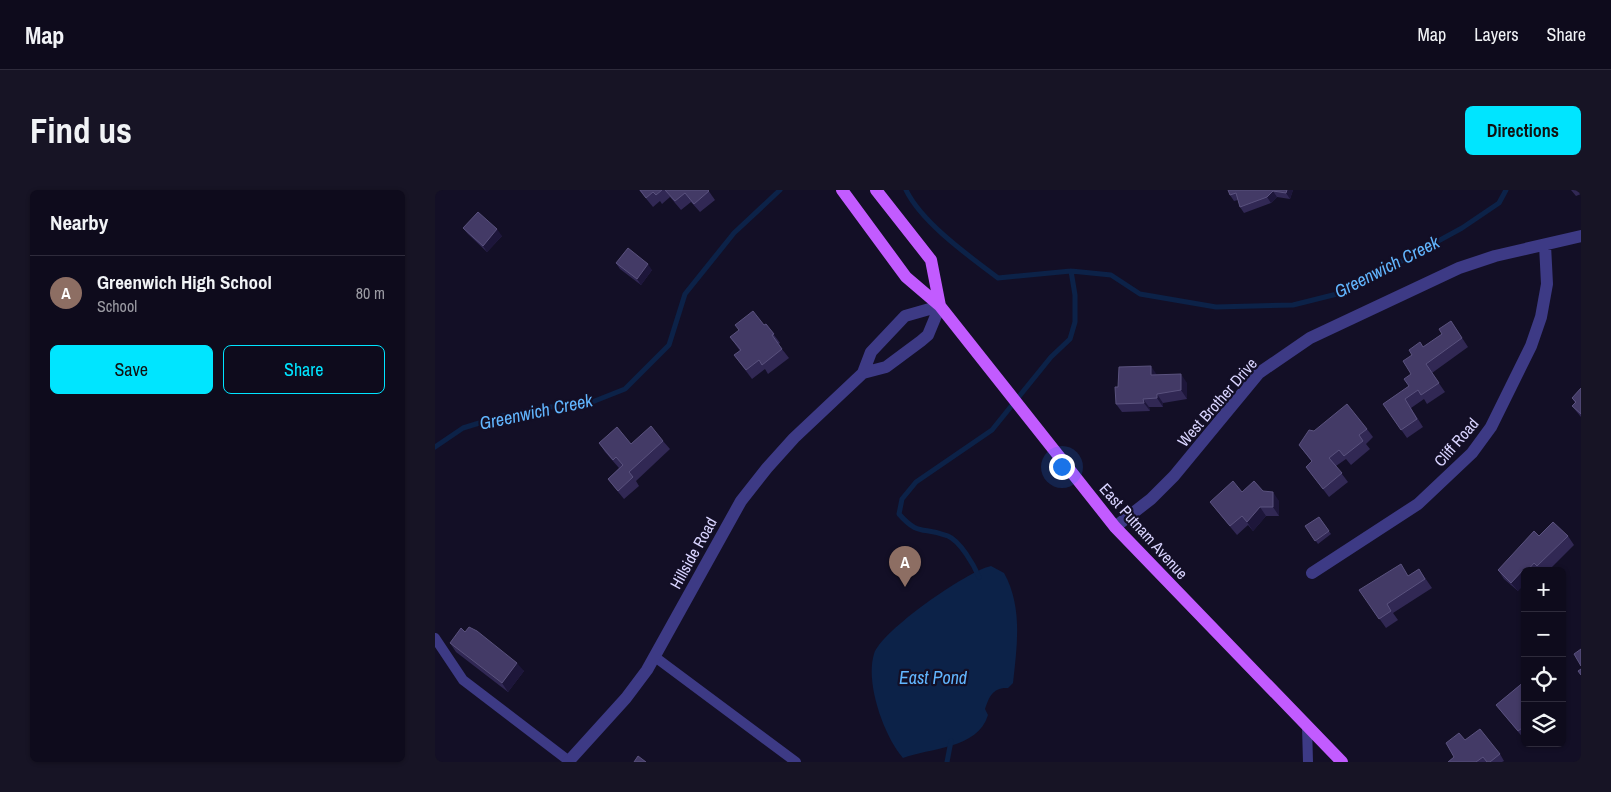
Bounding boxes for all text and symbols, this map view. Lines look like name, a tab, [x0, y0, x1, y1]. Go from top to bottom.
text: Map	[25, 19, 64, 51]
text: Map	[1418, 22, 1446, 47]
text: Layers	[1474, 22, 1519, 47]
text: Share	[1547, 22, 1586, 47]
button: Directions	[1465, 106, 1581, 155]
text: Find us	[30, 107, 132, 154]
text: Nearby	[50, 208, 108, 237]
water label: Greenwich Creek	[1330, 229, 1444, 304]
text: Greenwich High School	[97, 269, 272, 295]
text: A	[61, 282, 71, 304]
text: 80 m	[356, 282, 385, 304]
text: School	[97, 295, 137, 317]
button: Save	[50, 345, 213, 394]
button: Share	[223, 345, 385, 394]
street label: West Brother Drive	[1172, 353, 1262, 451]
water label: Greenwich Creek	[477, 387, 595, 436]
street label: Cliff Road	[1429, 413, 1483, 471]
your location	[1049, 454, 1075, 480]
street label: East Putnam Avenue	[1095, 478, 1193, 584]
street label: Hillside Road	[664, 513, 722, 593]
pin: A	[889, 546, 921, 587]
map controls	[1521, 567, 1566, 747]
button: +	[1521, 567, 1566, 612]
button: −	[1521, 612, 1566, 657]
button: locate	[1521, 657, 1566, 702]
water label: East Pond	[899, 665, 968, 690]
button: layers	[1521, 702, 1566, 747]

